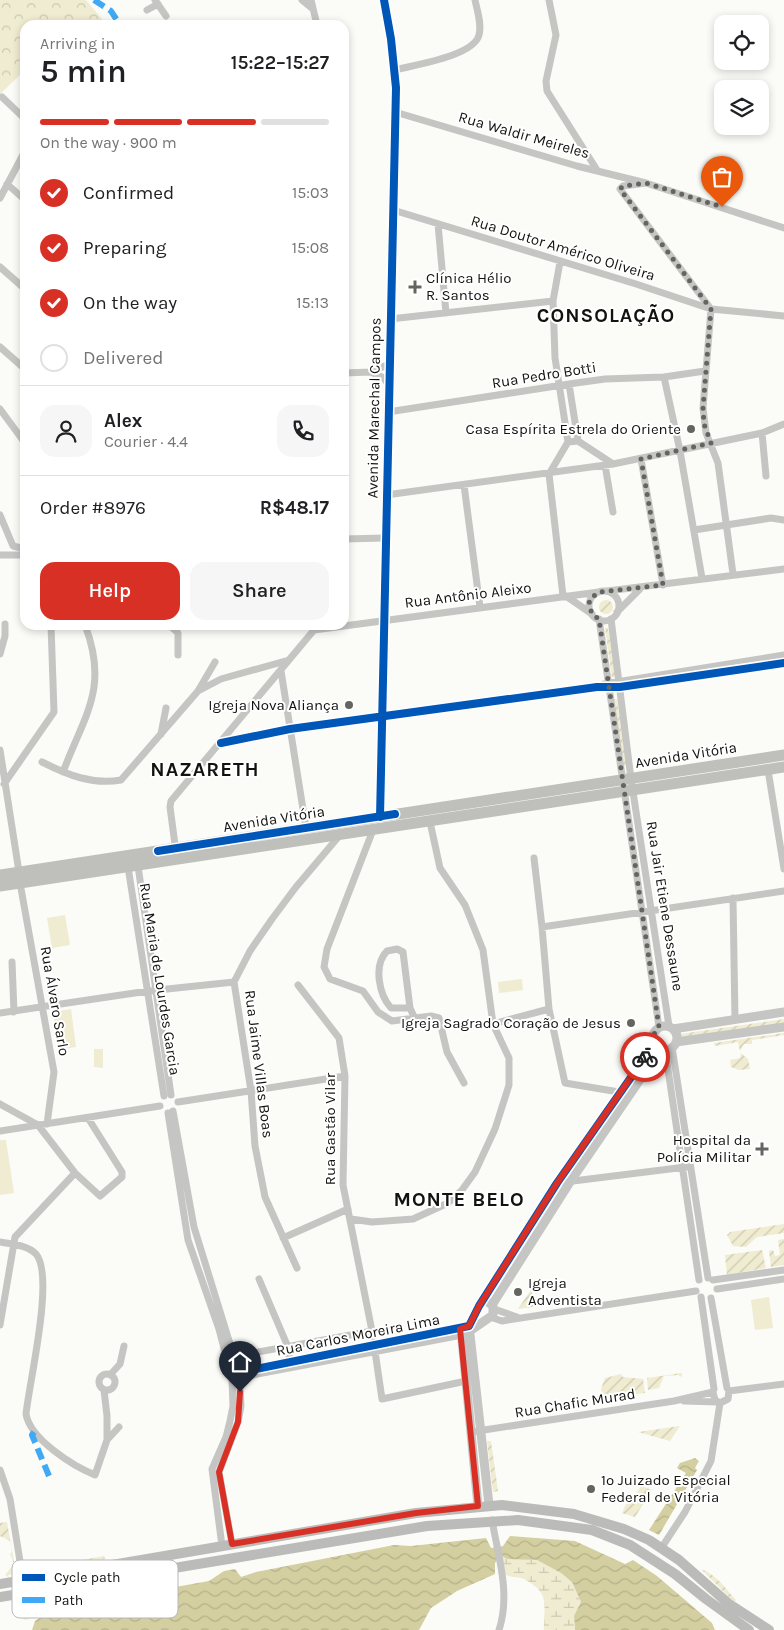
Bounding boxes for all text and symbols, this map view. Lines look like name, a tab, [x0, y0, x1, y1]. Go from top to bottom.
map controls	[714, 15, 769, 135]
button: locate	[714, 15, 769, 70]
text: Arriving in	[40, 34, 115, 53]
text: 15:22–15:27	[231, 52, 329, 74]
text: 5 min	[40, 53, 127, 90]
button: layers	[714, 80, 769, 135]
street label: Rua Waldir Meireles	[456, 108, 592, 162]
text: On the way · 900 m	[40, 133, 177, 152]
pin	[701, 156, 743, 207]
icon: bag	[708, 163, 736, 191]
icon: check	[40, 179, 68, 207]
text: Confirmed	[83, 182, 174, 204]
text: 15:03	[292, 183, 329, 202]
street label: Rua Doutor Américo Oliveira	[469, 211, 657, 285]
icon: check	[40, 234, 68, 262]
text: Preparing	[83, 237, 166, 259]
text: 15:08	[292, 238, 329, 257]
place label: Clínica Hélio R. Santos	[426, 269, 512, 304]
marker: Clínica Hélio R. Santos	[408, 280, 422, 294]
icon: check	[40, 289, 68, 317]
text: On the way	[83, 292, 177, 314]
text: 15:13	[296, 293, 329, 312]
district label: CONSOLAÇÃO	[537, 304, 675, 327]
street label: Avenida Marechal Campos	[363, 317, 385, 499]
text: Delivered	[83, 347, 163, 369]
street label: Rua Pedro Botti	[491, 358, 597, 392]
button: person	[40, 405, 92, 457]
button: phone	[277, 405, 329, 457]
text: Alex	[104, 410, 142, 432]
place label: Casa Espírita Estrela do Oriente	[466, 420, 681, 438]
marker: Casa Espírita Estrela do Oriente	[685, 423, 697, 435]
text: Courier · 4.4	[104, 432, 188, 451]
text: Order #8976	[40, 497, 146, 519]
text: R$48.17	[260, 497, 329, 519]
button: Help	[40, 562, 180, 620]
button: Share	[190, 562, 329, 620]
street label: Rua Antônio Aleixo	[404, 578, 532, 612]
place label: Igreja Nova Aliança	[208, 696, 339, 714]
marker: Igreja Nova Aliança	[343, 699, 355, 711]
street label: Avenida Vitória	[634, 738, 738, 772]
district label: NAZARETH	[150, 758, 260, 781]
street label: Avenida Vitória	[222, 802, 326, 836]
street label: Rua Jair Etiene Dessaune	[643, 820, 687, 992]
street label: Rua Maria de Lourdes Garcia	[136, 882, 184, 1076]
street label: Rua Álvaro Sarlo	[36, 945, 74, 1057]
street label: Rua Jaime Villas Boas	[241, 989, 277, 1139]
place label: Igreja Sagrado Coração de Jesus	[401, 1014, 621, 1032]
marker: Igreja Sagrado Coração de Jesus	[625, 1017, 637, 1029]
courier	[620, 1032, 670, 1082]
icon: bike	[631, 1043, 659, 1071]
street label: Rua Gastão Vilar	[321, 1072, 339, 1185]
place label: Hospital da Polícia Militar	[657, 1131, 752, 1166]
marker: Hospital da Polícia Militar	[755, 1142, 769, 1156]
district label: MONTE BELO	[393, 1188, 525, 1211]
place label: Igreja Adventista	[528, 1274, 602, 1309]
marker: Igreja Adventista	[512, 1286, 524, 1298]
street label: Rua Carlos Moreira Lima	[275, 1310, 441, 1360]
pin	[219, 1341, 261, 1392]
icon: home	[226, 1348, 254, 1376]
street label: Rua Chafic Murad	[513, 1385, 637, 1421]
place label: 1º Juizado Especial Federal de Vitória	[601, 1471, 731, 1506]
marker: 1º Juizado Especial Federal de Vitória	[585, 1483, 597, 1495]
legend	[12, 1560, 178, 1618]
text: Cycle path	[54, 1569, 120, 1586]
text: Path	[54, 1592, 83, 1609]

